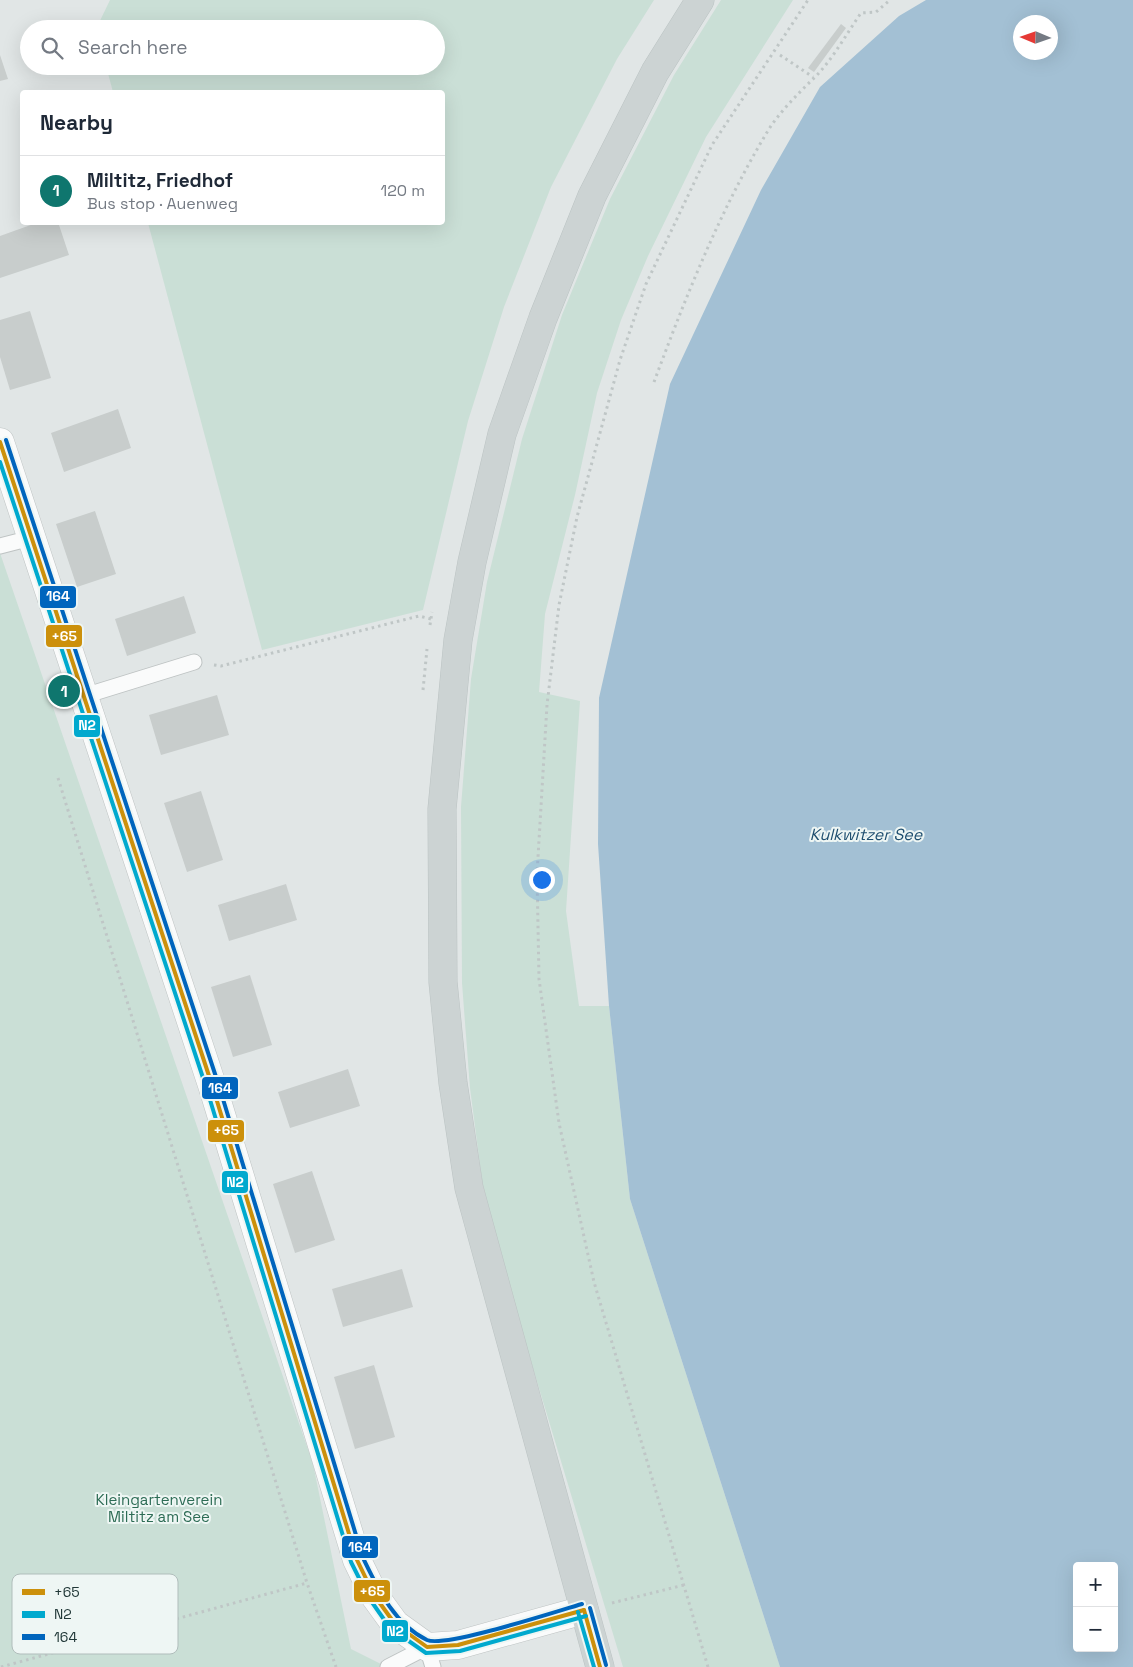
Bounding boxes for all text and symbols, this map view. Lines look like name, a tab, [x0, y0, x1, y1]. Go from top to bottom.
north arrow	[1013, 15, 1058, 60]
search box	[20, 20, 445, 75]
icon: search	[38, 34, 66, 62]
text: Search here	[78, 35, 188, 60]
text: Nearby	[40, 109, 113, 136]
text: Miltitz, Friedhof	[87, 168, 233, 193]
text: 1	[52, 180, 60, 201]
text: 120 m	[381, 180, 425, 201]
text: Bus stop · Auenweg	[87, 193, 238, 214]
line badge: 164	[39, 585, 77, 609]
text: 164	[46, 587, 70, 605]
line badge: +65	[45, 624, 83, 648]
text: +65	[51, 627, 77, 645]
pin: 1	[48, 672, 80, 710]
line badge: N2	[73, 714, 101, 738]
text: N2	[78, 716, 96, 734]
water label: Kulkwitzer See	[810, 824, 923, 845]
your location	[529, 867, 555, 893]
line badge: 164	[201, 1076, 239, 1100]
text: 164	[208, 1079, 232, 1097]
line badge: +65	[207, 1119, 245, 1143]
text: +65	[213, 1121, 239, 1139]
line badge: N2	[221, 1170, 249, 1194]
text: N2	[226, 1173, 244, 1191]
park label: Kleingartenverein Miltitz am See	[96, 1490, 222, 1526]
line badge: 164	[341, 1535, 379, 1559]
text: 164	[348, 1538, 372, 1556]
map controls	[1073, 1562, 1118, 1652]
button: +	[1073, 1562, 1118, 1607]
legend	[12, 1574, 178, 1654]
line badge: +65	[353, 1579, 391, 1603]
text: +65	[359, 1582, 385, 1600]
text: +65	[54, 1583, 80, 1601]
text: N2	[54, 1605, 72, 1623]
button: −	[1073, 1607, 1118, 1652]
line badge: N2	[381, 1619, 409, 1643]
text: N2	[386, 1622, 404, 1640]
text: 164	[54, 1628, 77, 1646]

